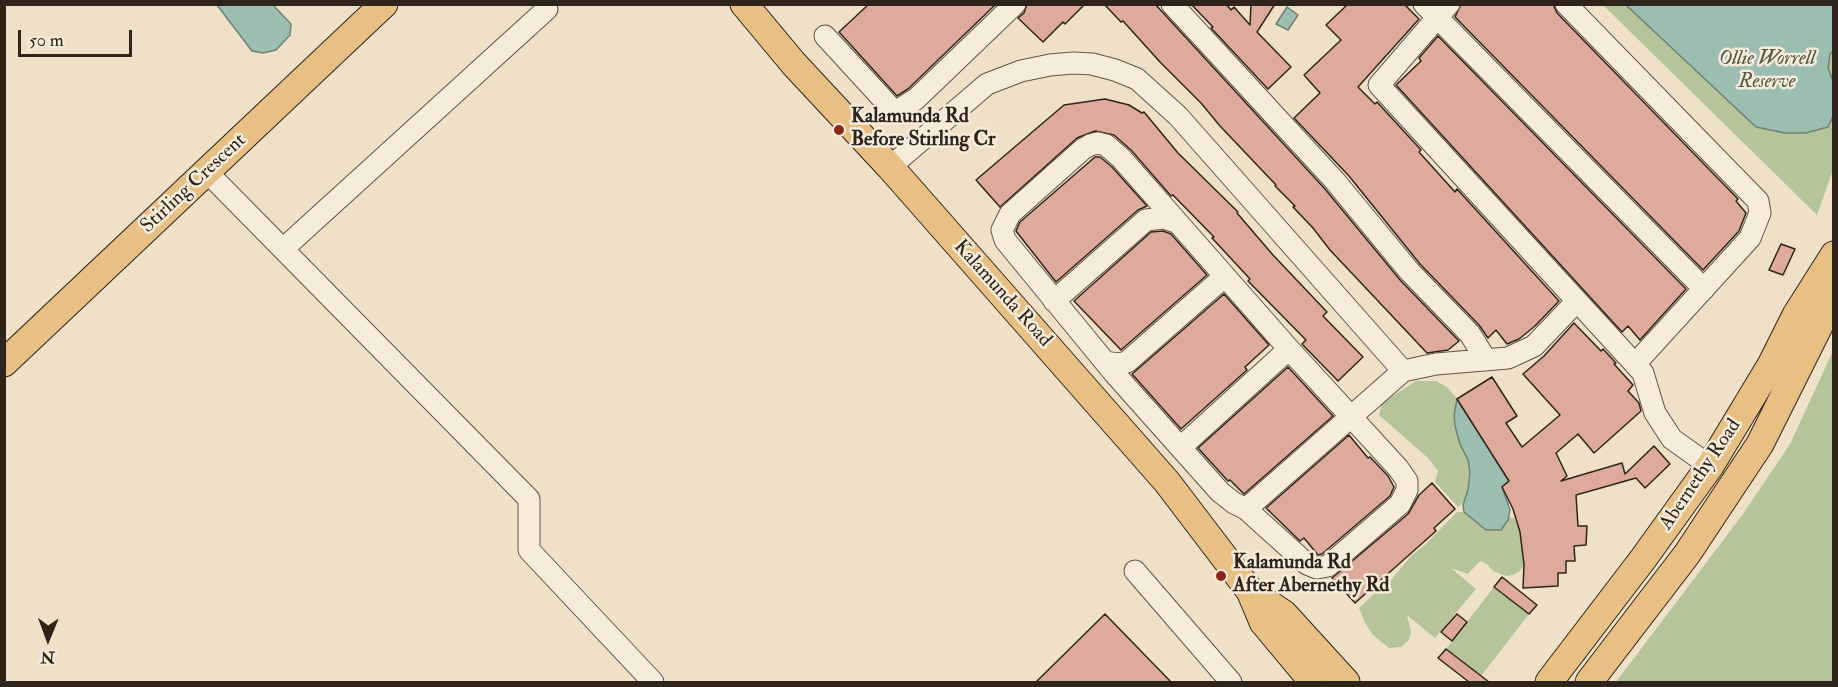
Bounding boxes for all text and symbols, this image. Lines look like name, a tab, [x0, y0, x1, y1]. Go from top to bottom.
scale bar	[21, 18, 135, 56]
text: 50 m	[29, 29, 64, 52]
park label: Ollie Worrell Reserve	[1719, 48, 1815, 95]
place label: Kalamunda Rd Before Stirling Cr	[851, 106, 995, 153]
marker: Kalamunda Rd Before Stirling Cr	[832, 123, 846, 137]
street label: Stirling Crescent	[136, 129, 252, 239]
street label: Kalamunda Road	[948, 236, 1056, 352]
street label: Abernethy Road	[1655, 415, 1747, 535]
place label: Kalamunda Rd After Abernethy Rd	[1233, 552, 1389, 599]
marker: Kalamunda Rd After Abernethy Rd	[1214, 569, 1228, 583]
north arrow	[18, 609, 78, 669]
text: N	[40, 647, 55, 667]

